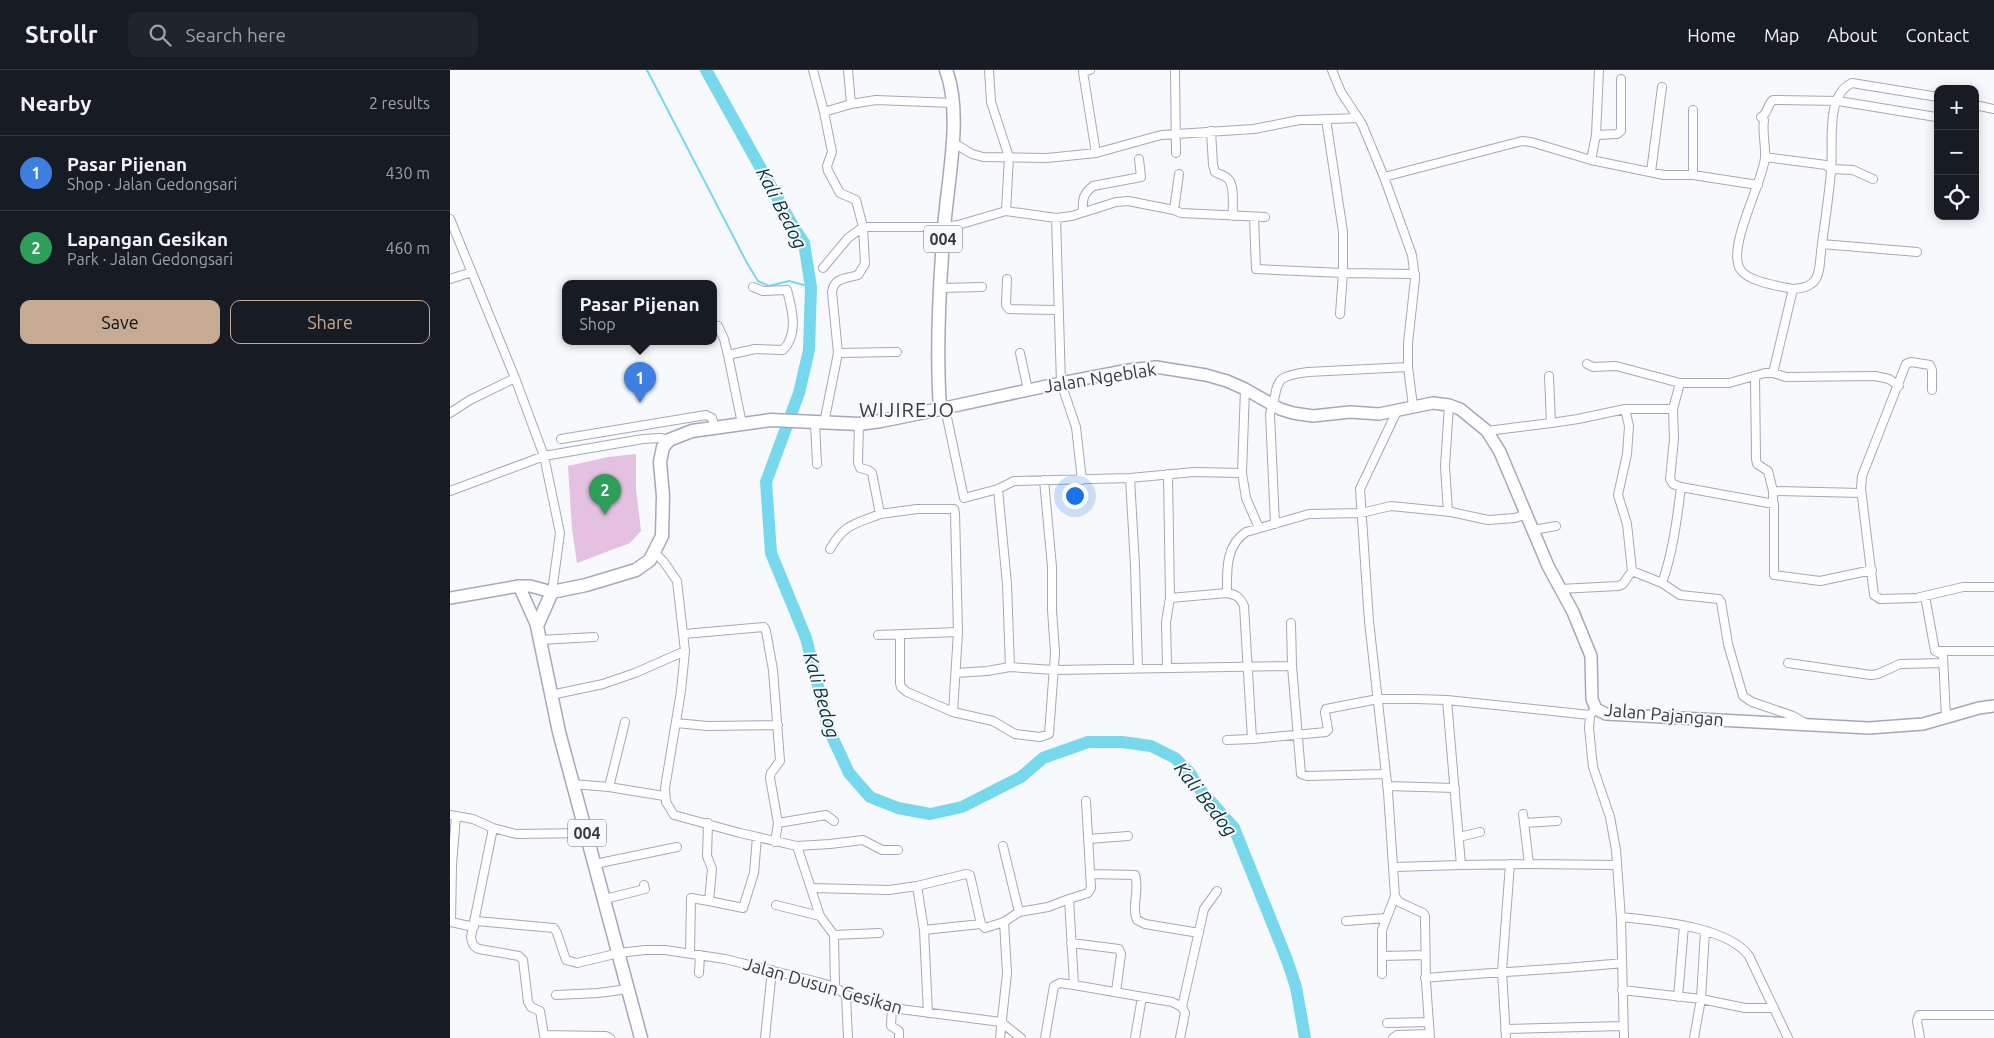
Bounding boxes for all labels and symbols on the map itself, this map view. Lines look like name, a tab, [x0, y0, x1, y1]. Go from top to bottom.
water label: Kali Bedog	[752, 164, 812, 252]
road number: 004	[924, 226, 962, 252]
street label: Jalan Ngeblak	[1042, 358, 1157, 396]
pin: 1	[624, 362, 656, 403]
district label: WIJIREJO	[859, 398, 955, 421]
pin: 2	[589, 474, 621, 515]
your location	[1062, 483, 1088, 509]
water label: Kali Bedog	[799, 650, 845, 740]
street label: Jalan Pajangan	[1603, 699, 1725, 729]
water label: Kali Bedog	[1170, 757, 1242, 841]
road number: 004	[568, 820, 606, 846]
street label: Jalan Dusun Gesikan	[741, 953, 905, 1017]

